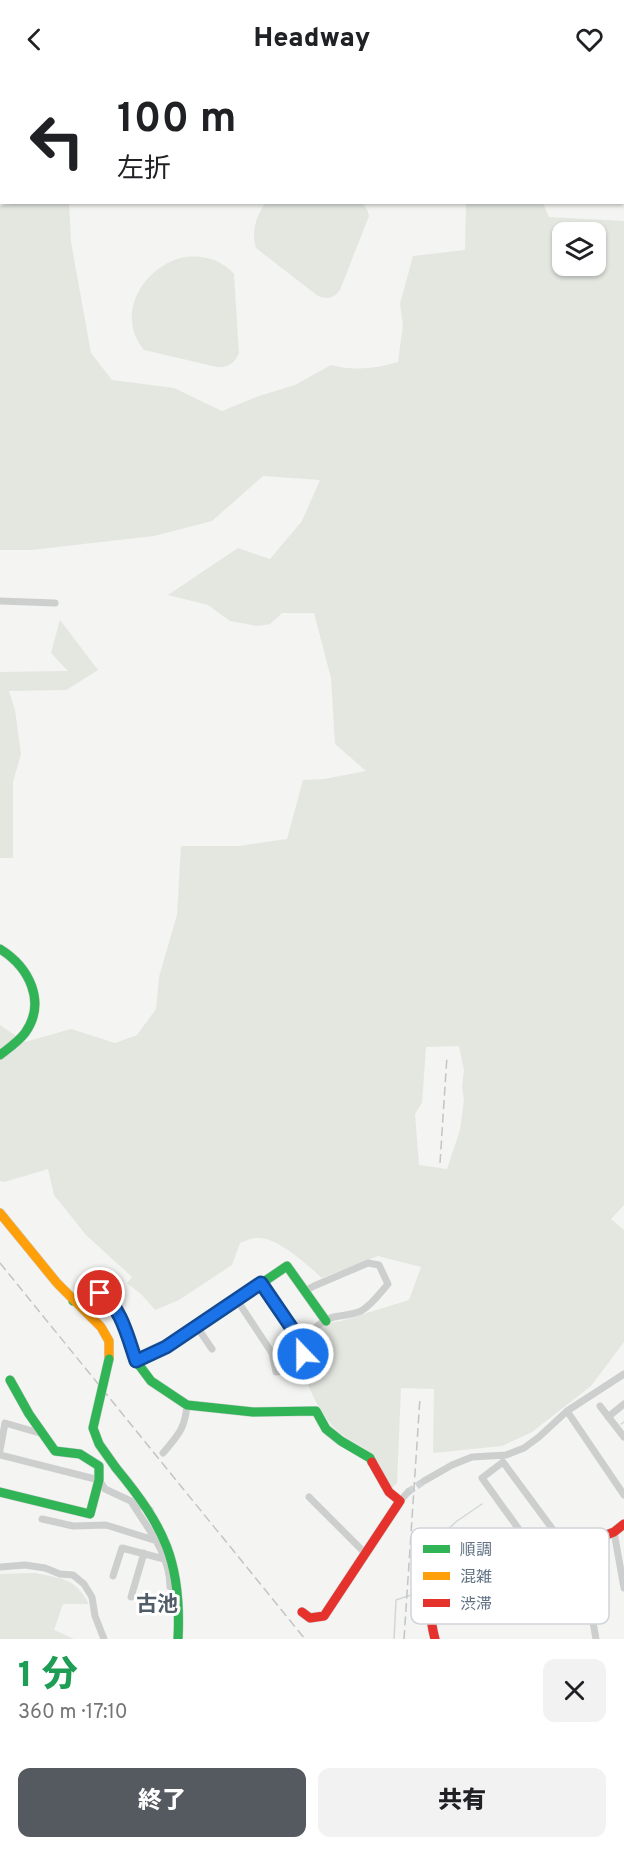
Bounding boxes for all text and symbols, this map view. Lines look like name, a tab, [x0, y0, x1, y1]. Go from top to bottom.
text: Headway	[254, 22, 370, 56]
icon: back	[18, 23, 51, 56]
icon: heart	[573, 23, 606, 56]
text: 100 m	[117, 94, 236, 147]
icon: left	[18, 102, 96, 180]
text: 左折	[117, 153, 171, 187]
map controls	[552, 222, 606, 276]
button: layers	[552, 222, 606, 276]
pin	[74, 1267, 125, 1318]
icon: arrive	[83, 1276, 116, 1309]
position arrow	[271, 1322, 335, 1386]
legend	[411, 1528, 609, 1624]
text: 順調	[460, 1541, 492, 1561]
text: 混雑	[460, 1568, 492, 1588]
district label: 古池	[136, 1592, 178, 1619]
text: 渋滞	[460, 1595, 492, 1615]
text: 1 分	[18, 1654, 78, 1700]
button: close	[543, 1659, 606, 1722]
text: 360 m · 17:10	[18, 1700, 128, 1726]
button: 終了	[18, 1768, 306, 1837]
button: 共有	[318, 1768, 606, 1837]

